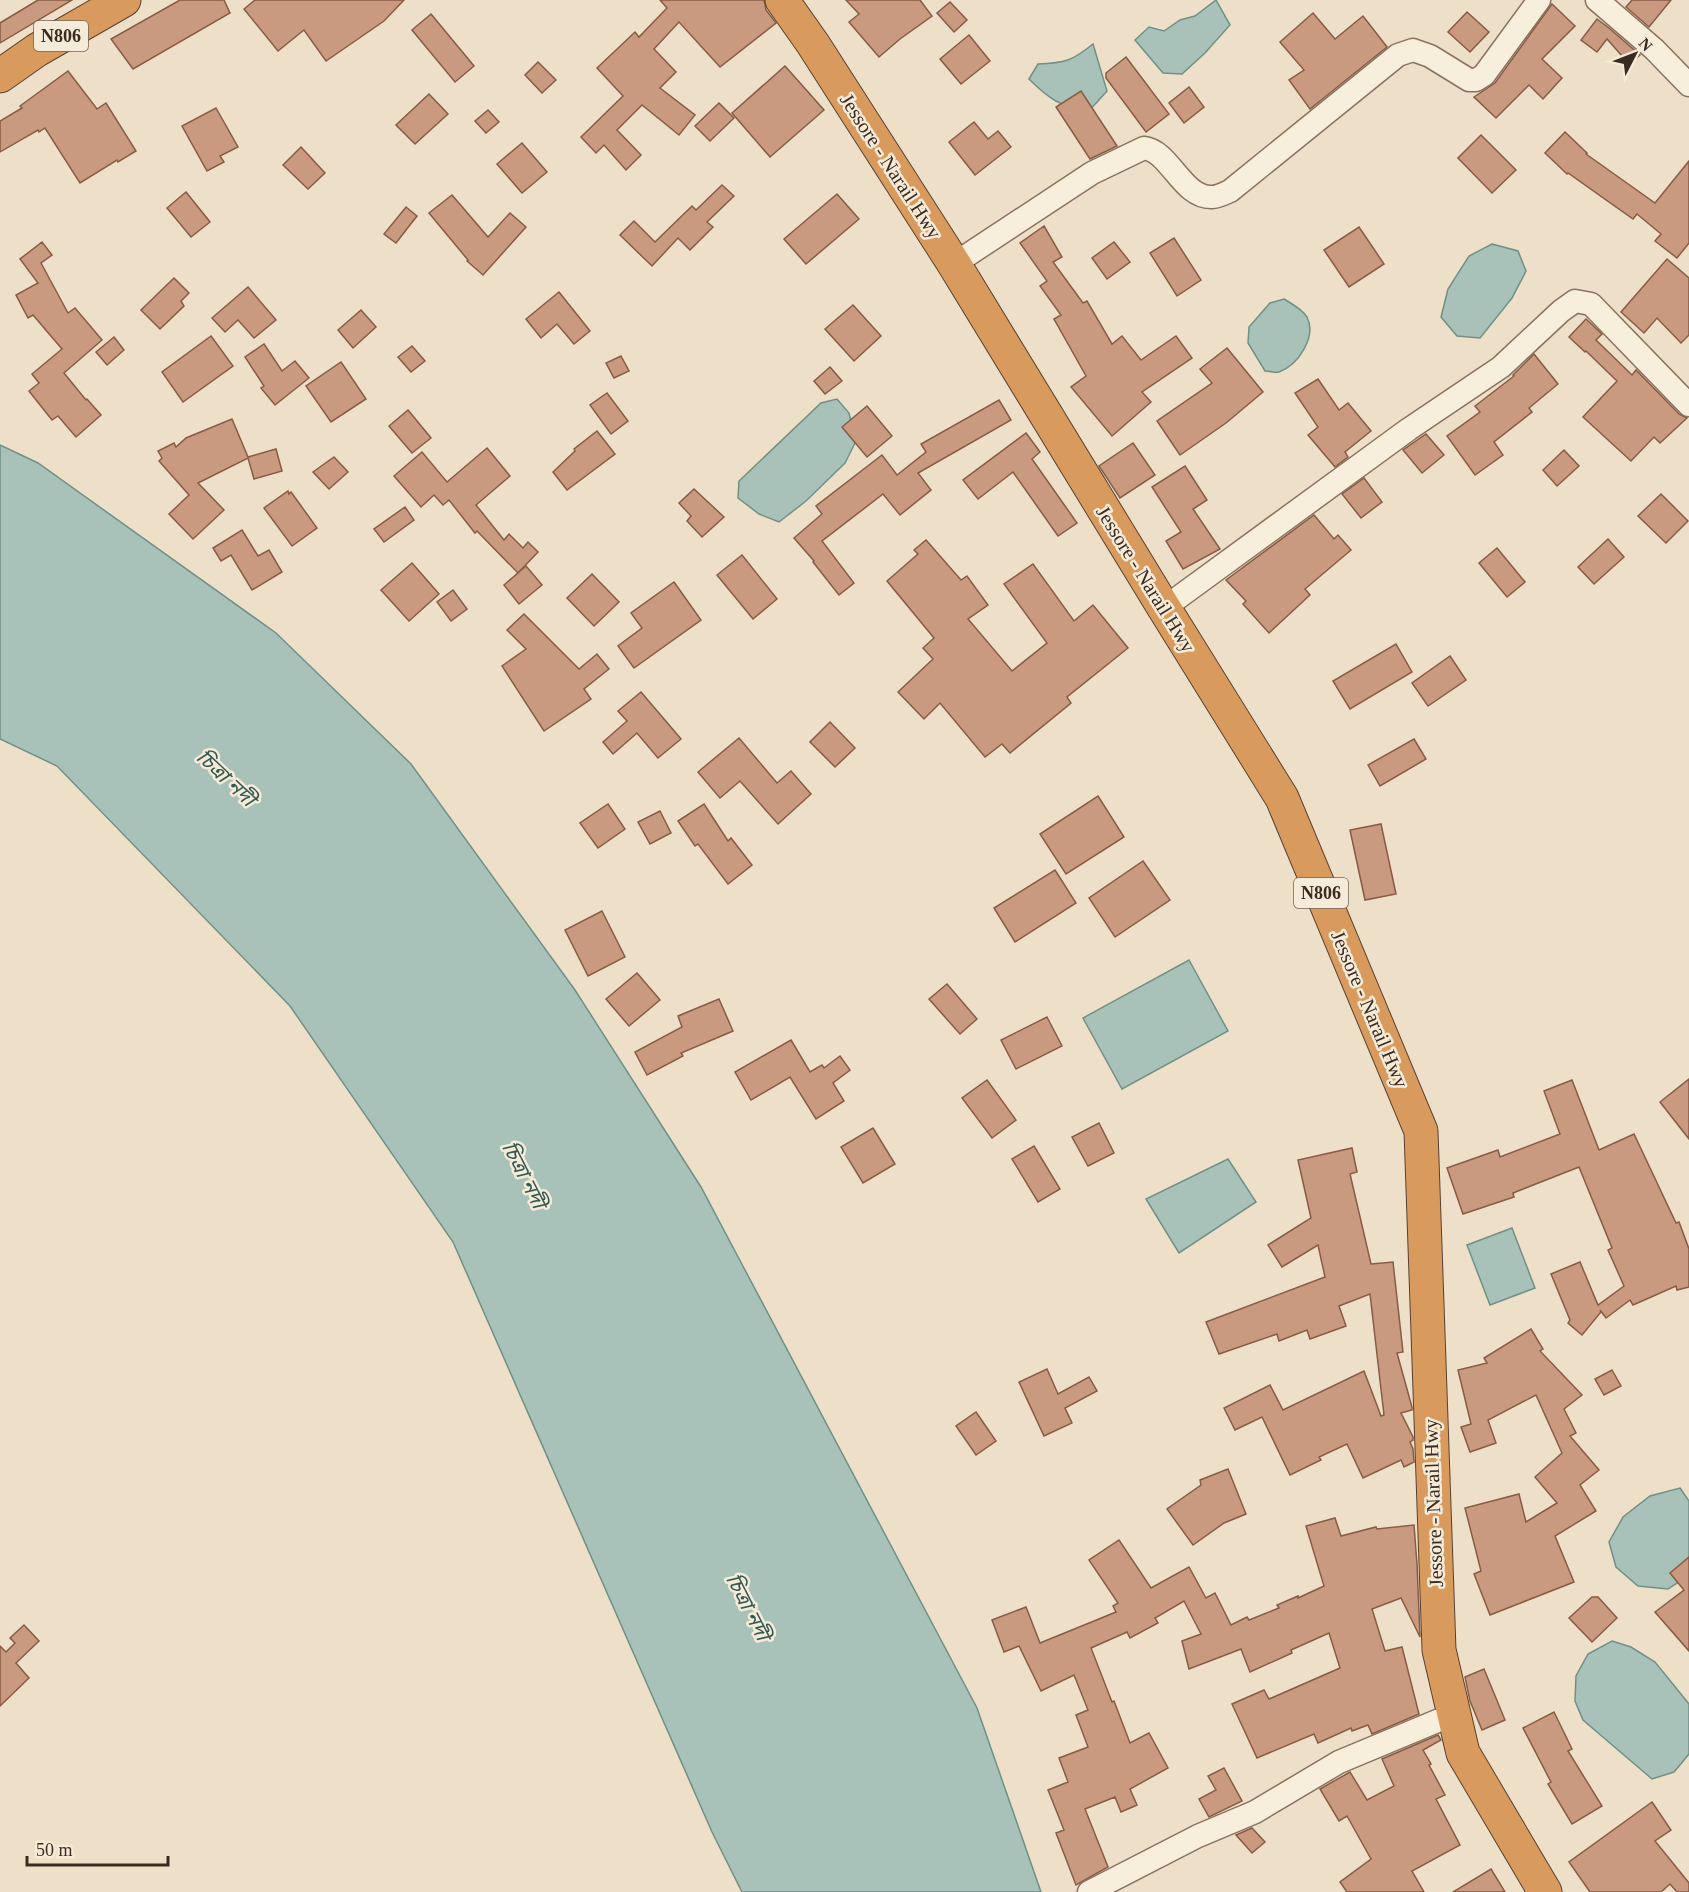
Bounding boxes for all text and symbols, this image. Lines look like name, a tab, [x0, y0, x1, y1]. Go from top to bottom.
road number: N806	[34, 21, 88, 51]
north arrow	[1605, 24, 1665, 84]
text: N	[1636, 34, 1656, 55]
street label: Jessore - Narail Hwy	[835, 89, 946, 243]
street label: Jessore - Narail Hwy	[1091, 502, 1200, 657]
water label: চিত্রা নদী	[192, 744, 264, 814]
road number: N806	[1294, 878, 1348, 908]
street label: Jessore - Narail Hwy	[1326, 927, 1413, 1091]
water label: চিত্রা নদী	[497, 1137, 554, 1216]
street label: Jessore - Narail Hwy	[1419, 1418, 1448, 1587]
water label: চিত্রা নদী	[721, 1569, 778, 1648]
scale bar	[27, 1829, 168, 1867]
text: 50 m	[36, 1840, 73, 1860]

